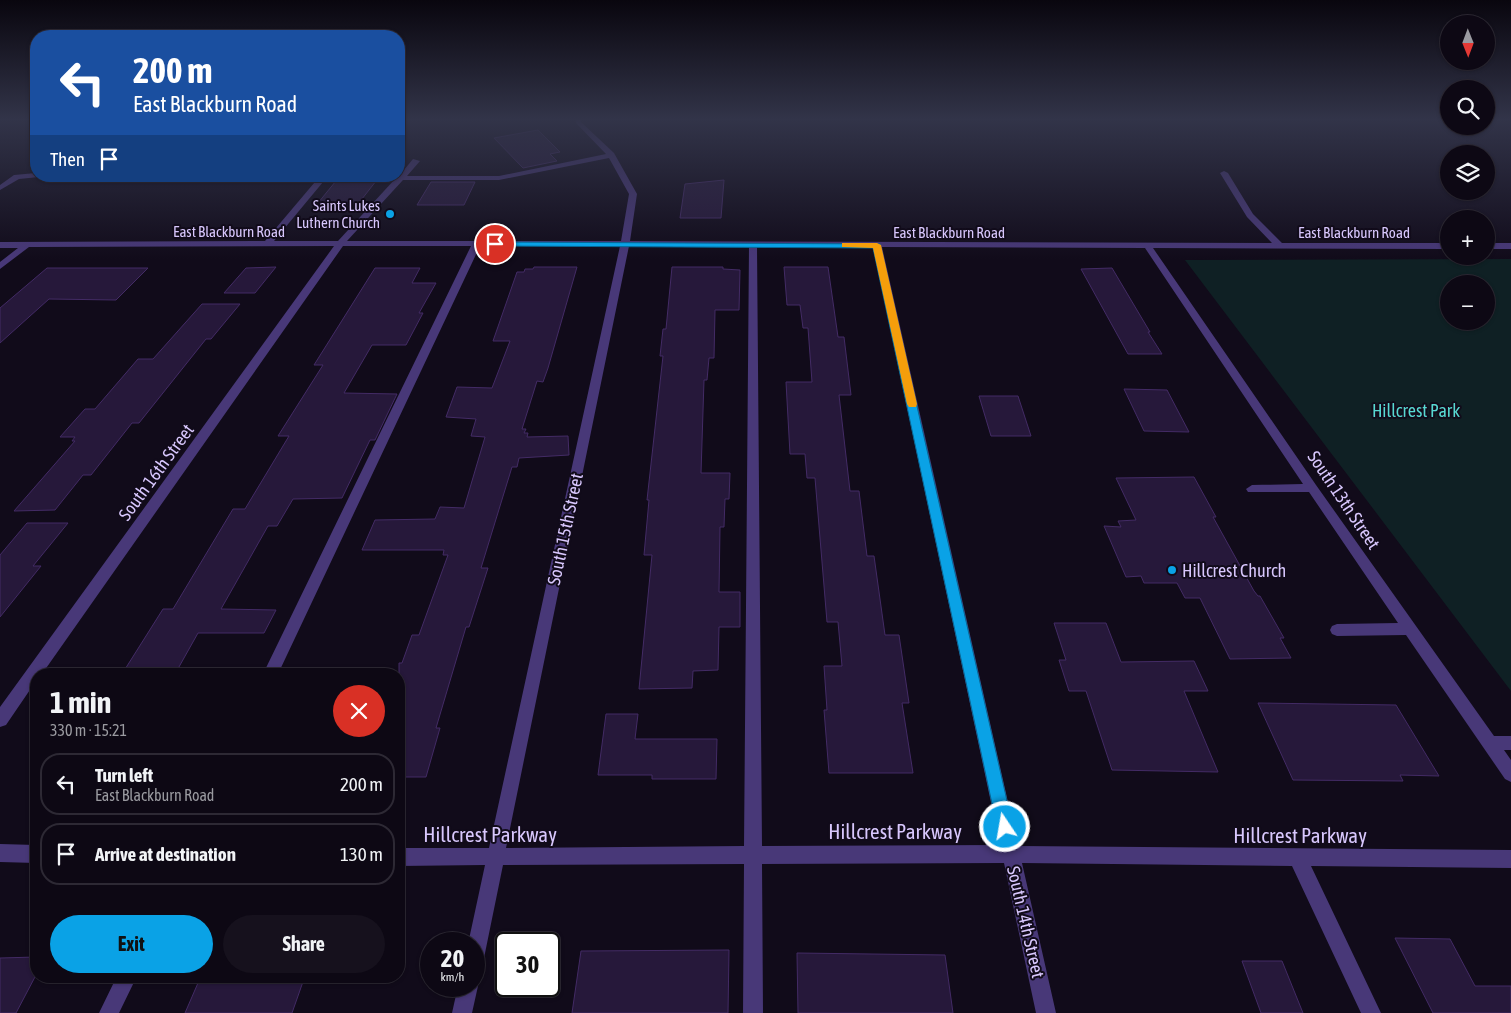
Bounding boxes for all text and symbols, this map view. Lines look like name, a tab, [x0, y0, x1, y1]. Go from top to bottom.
north arrow	[1440, 15, 1495, 70]
map controls	[1440, 15, 1495, 330]
icon: left	[50, 50, 115, 115]
text: 200 m	[133, 50, 212, 90]
button: search	[1440, 80, 1495, 135]
text: East Blackburn Road	[133, 91, 297, 117]
icon: arrive	[95, 145, 123, 173]
button: layers	[1440, 145, 1495, 200]
text: Then	[50, 148, 85, 170]
place label: Saints Lukes Luthern Church	[296, 197, 380, 231]
marker: Saints Lukes Luthern Church	[384, 208, 396, 220]
button: +	[1440, 210, 1495, 265]
street label: East Blackburn Road	[173, 223, 285, 240]
pin	[474, 223, 516, 265]
street label: East Blackburn Road	[893, 224, 1005, 241]
street label: East Blackburn Road	[1298, 224, 1410, 241]
icon: arrive	[481, 230, 509, 258]
button: −	[1440, 275, 1495, 330]
park label: Hillcrest Park	[1372, 400, 1460, 421]
street label: South 16th Street	[114, 420, 198, 524]
street label: South 13th Street	[1303, 447, 1385, 553]
street label: South 15th Street	[543, 471, 587, 587]
place label: Hillcrest Church	[1182, 560, 1286, 581]
marker: Hillcrest Church	[1166, 564, 1178, 576]
text: 1 min	[50, 685, 111, 719]
button: close	[333, 685, 385, 737]
text: 330 m · 15:21	[50, 721, 127, 739]
text: Turn left	[95, 764, 153, 786]
icon: left	[52, 770, 80, 798]
text: 200 m	[340, 773, 383, 795]
text: East Blackburn Road	[95, 786, 214, 804]
position arrow	[978, 800, 1030, 852]
street label: Hillcrest Parkway	[828, 819, 962, 843]
street label: Hillcrest Parkway	[423, 822, 557, 846]
street label: Hillcrest Parkway	[1233, 823, 1367, 847]
icon: arrive	[52, 840, 80, 868]
text: Arrive at destination	[95, 843, 236, 865]
text: 130 m	[340, 843, 383, 865]
street label: South 14th Street	[1003, 864, 1049, 980]
button: Exit	[50, 915, 213, 973]
button: Share	[223, 915, 385, 973]
speed limit sign: 30	[495, 932, 560, 997]
text: 20	[441, 944, 464, 972]
text: km/h	[441, 970, 464, 984]

